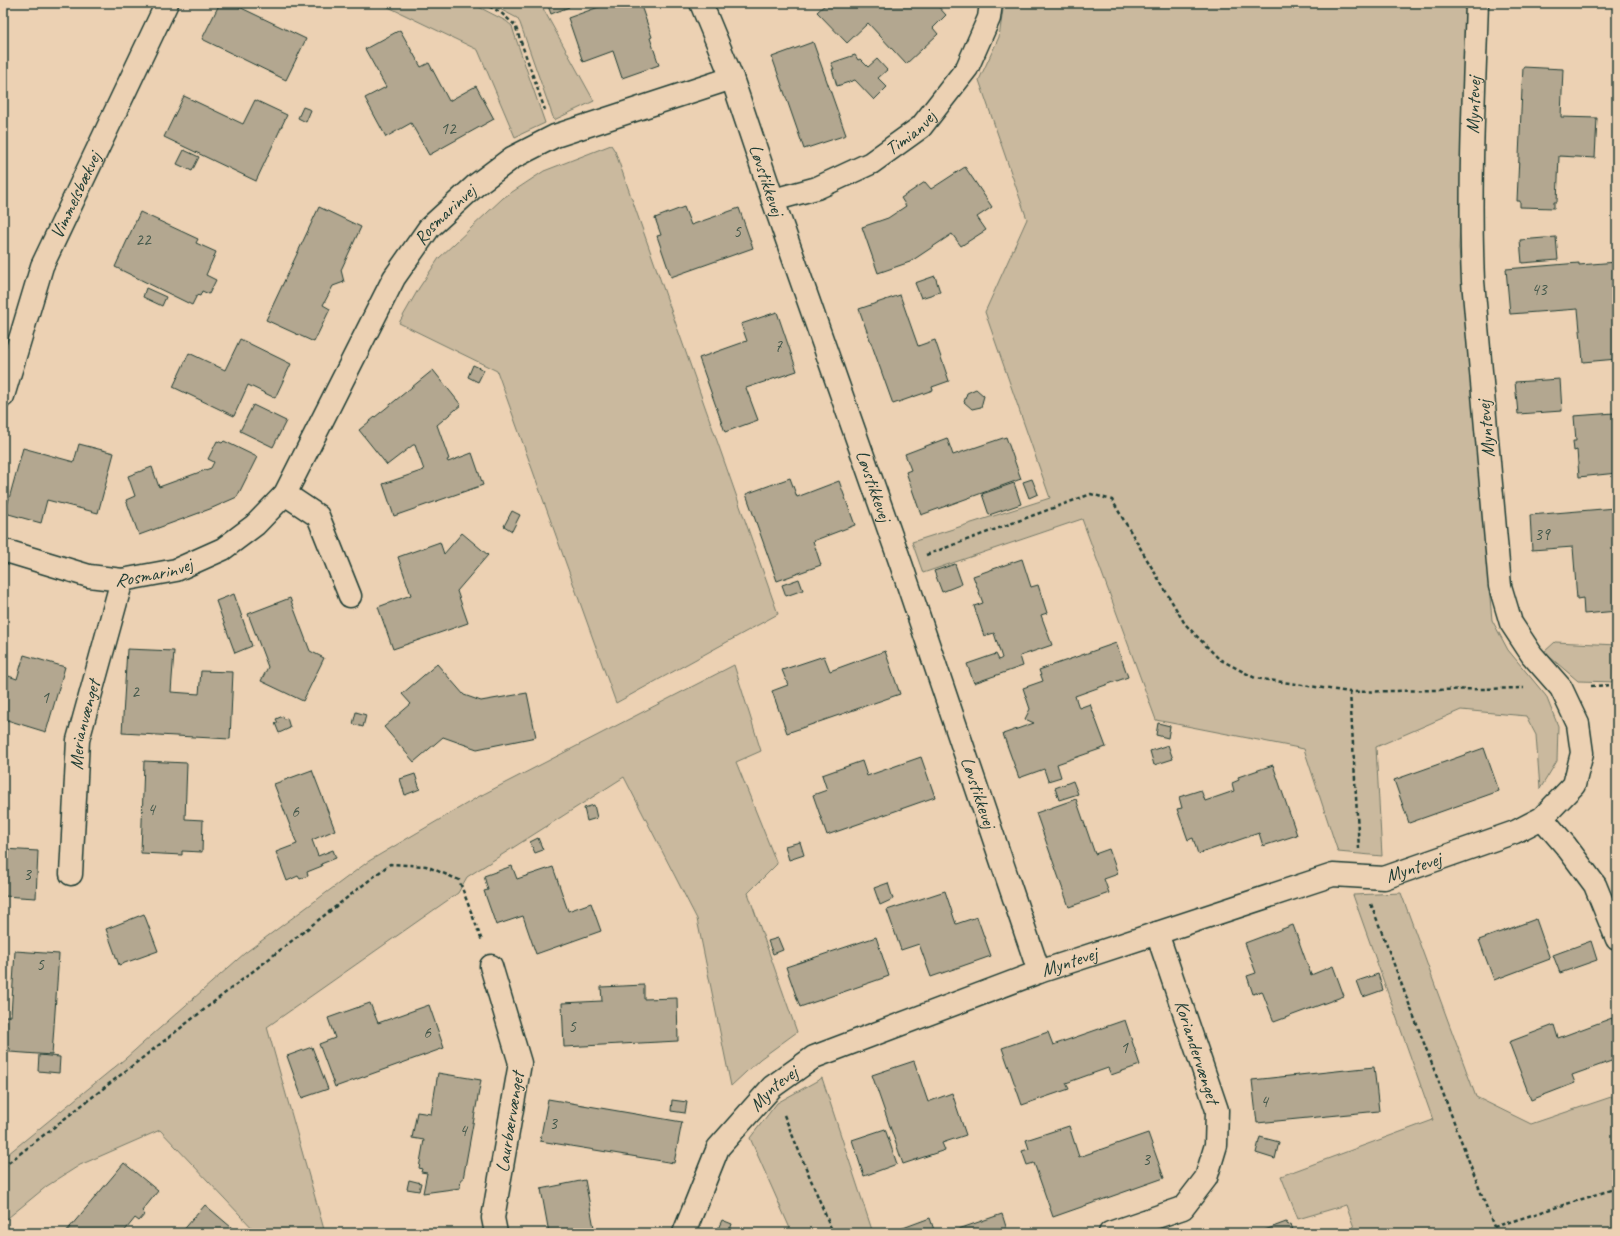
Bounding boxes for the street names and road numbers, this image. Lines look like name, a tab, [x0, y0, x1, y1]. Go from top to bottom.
street label: Myntevej	[1461, 73, 1487, 134]
street label: Timianvej	[880, 104, 943, 161]
street label: Løvstikkevej	[743, 141, 790, 221]
street label: Vimmelsbækvej	[45, 146, 107, 243]
street label: Rosmarinvej	[409, 178, 482, 250]
street label: Myntevej	[1471, 396, 1500, 459]
street label: Løvstikkevej	[850, 447, 898, 527]
street label: Rosmarinvej	[115, 551, 198, 593]
street label: Merianvænget	[64, 675, 107, 771]
street label: Løvstikkevej	[955, 754, 1002, 833]
street label: Myntevej	[1382, 846, 1447, 889]
street label: Myntevej	[1038, 941, 1103, 982]
street label: Koriandervænget	[1169, 997, 1226, 1109]
street label: Myntevej	[744, 1059, 805, 1116]
street label: Laurbærvænget	[490, 1067, 530, 1174]

